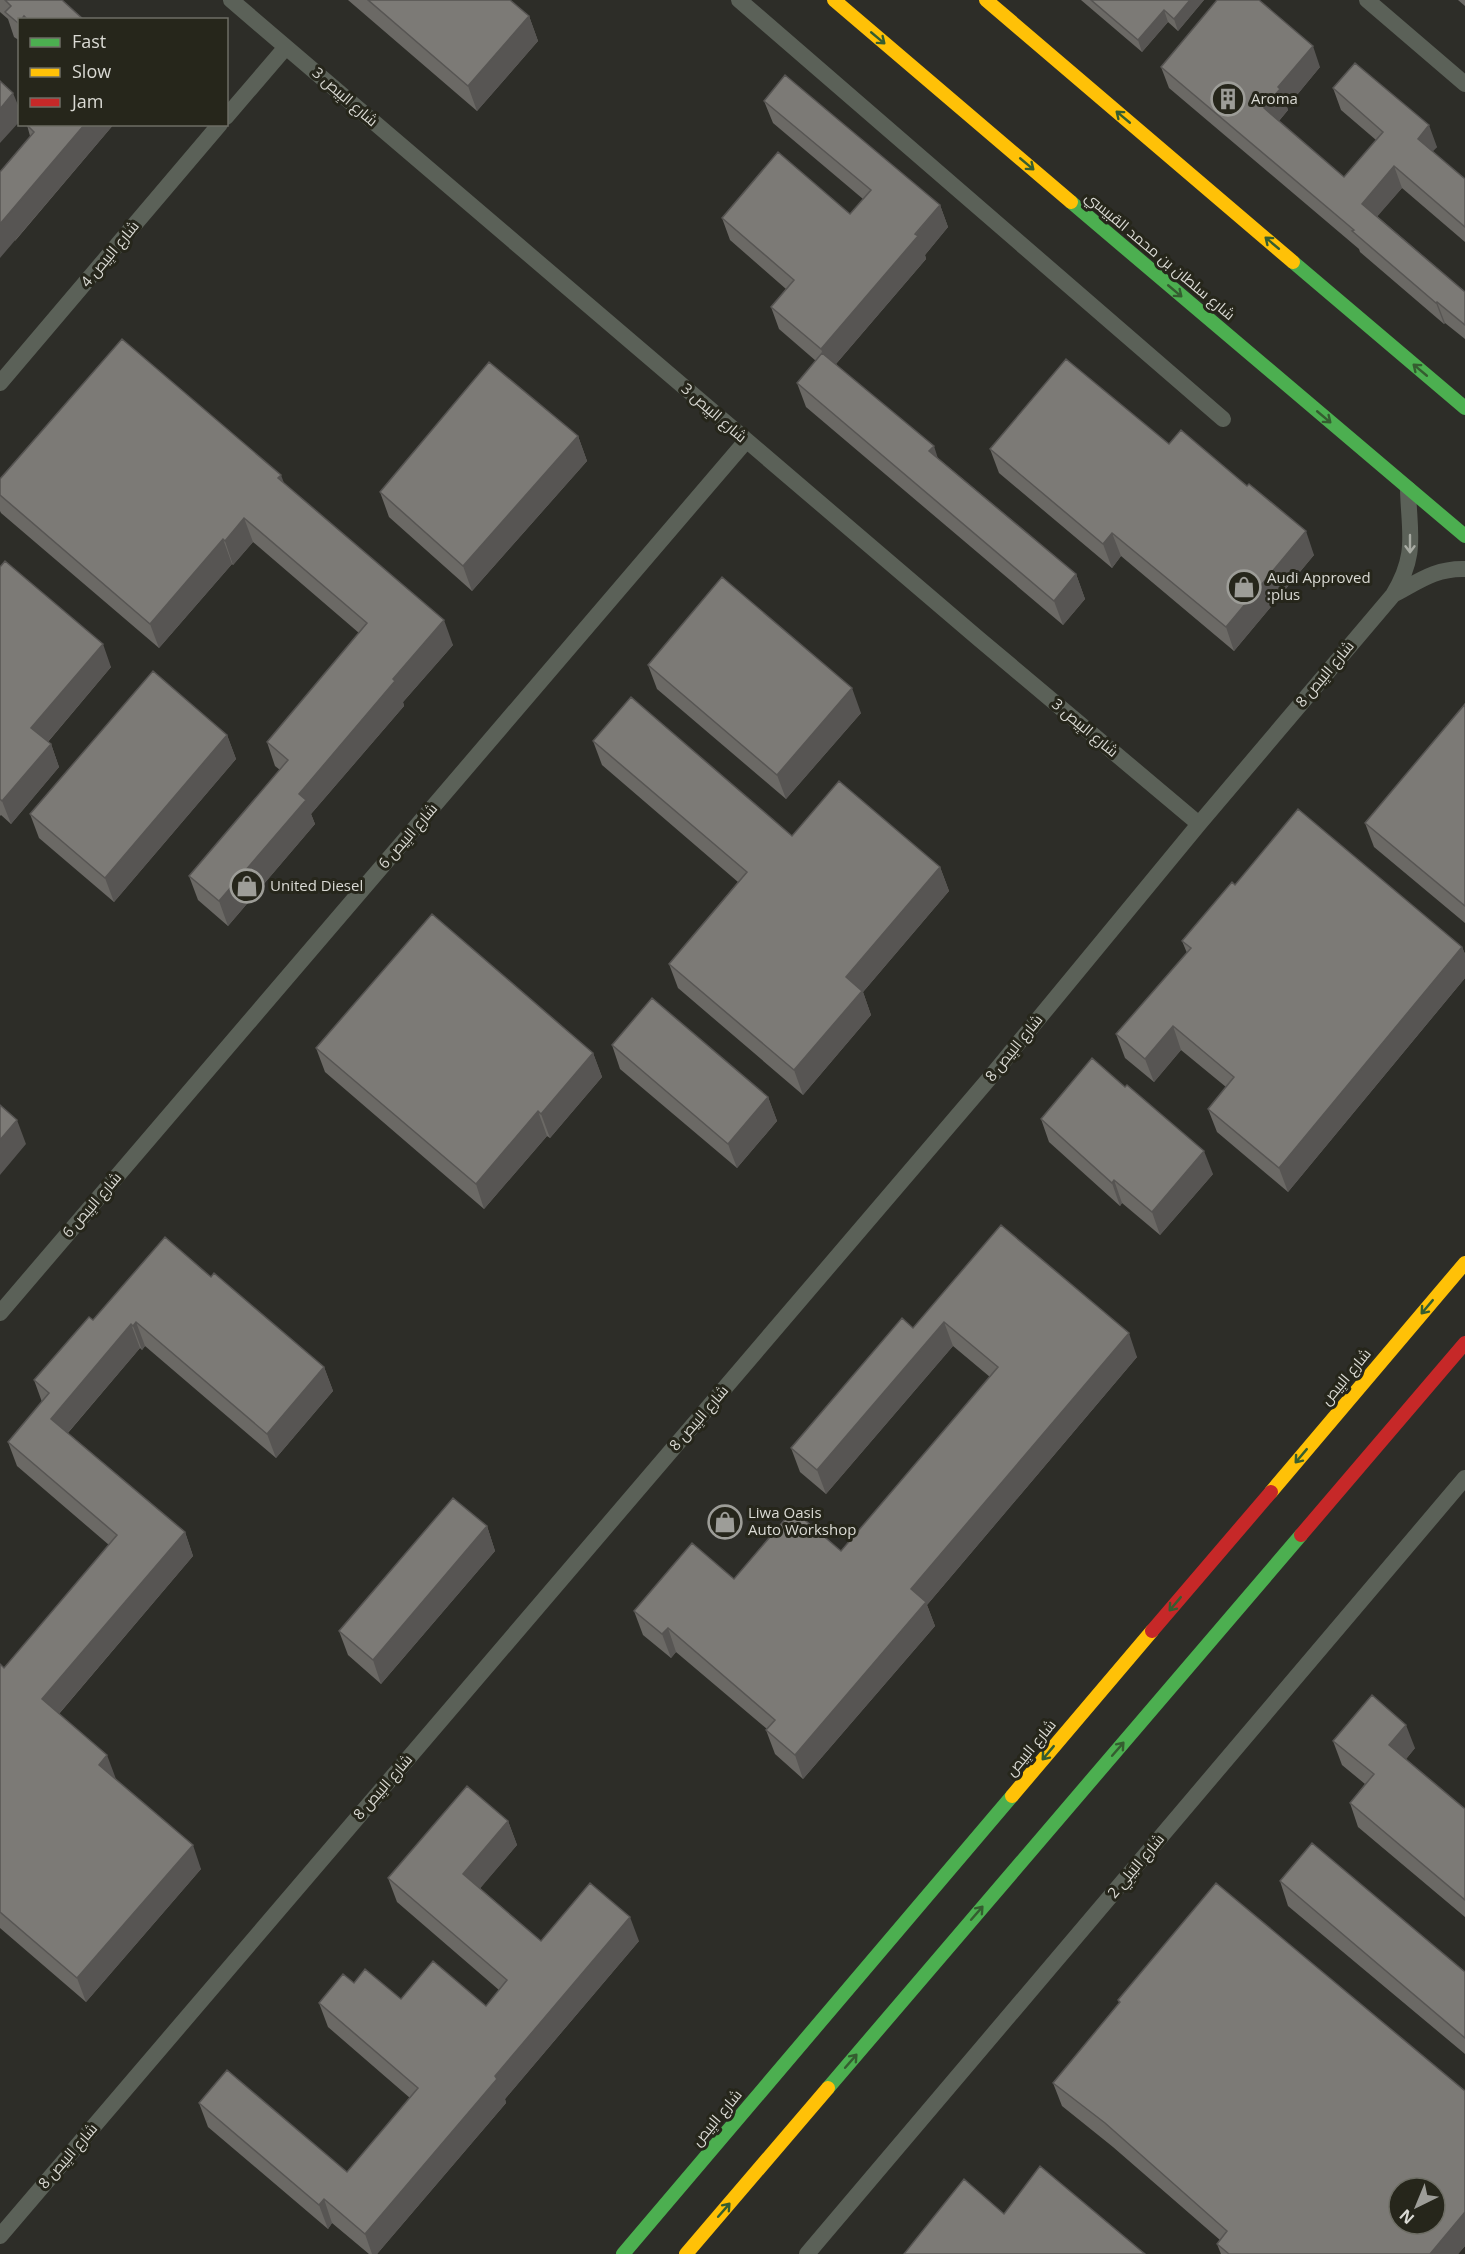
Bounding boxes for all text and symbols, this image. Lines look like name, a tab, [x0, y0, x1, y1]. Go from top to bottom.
legend	[18, 18, 228, 126]
text: Fast	[72, 29, 106, 53]
one-way arrow	[870, 31, 885, 45]
text: Slow	[72, 59, 111, 83]
street label: شارع البِيص 3	[307, 62, 383, 132]
building icon: Aroma	[1210, 81, 1246, 117]
place label: Aroma	[1251, 88, 1298, 108]
text: Jam	[70, 89, 104, 113]
one-way arrow	[1116, 110, 1131, 124]
one-way arrow	[1019, 157, 1034, 171]
street label: شارع سلطان بن محمد القبيسي	[1080, 187, 1240, 326]
street label: شارع البِيص 4	[76, 216, 144, 292]
one-way arrow	[1264, 237, 1280, 250]
one-way arrow	[1167, 284, 1183, 297]
one-way arrow	[1413, 363, 1428, 377]
street label: شارع البِيص 3	[676, 378, 752, 448]
one-way arrow	[1316, 410, 1331, 424]
one-way arrow	[1404, 533, 1416, 553]
place label: Audi Approved :plus	[1267, 567, 1371, 604]
shop icon: Audi Approved :plus	[1226, 569, 1262, 605]
street label: شارع البِيص 8	[1291, 636, 1359, 712]
street label: شارع البِيص 3	[1047, 694, 1123, 762]
street label: شارع البِيص 6	[373, 798, 443, 874]
shop icon: United Diesel	[229, 868, 265, 904]
place label: United Diesel	[270, 875, 363, 895]
street label: شارع البِيص 8	[980, 1010, 1048, 1086]
street label: شارع البِيص 6	[57, 1167, 127, 1243]
one-way arrow	[1420, 1299, 1434, 1314]
street label: شارع البِيص	[1316, 1344, 1376, 1410]
street label: شارع البِيص 8	[664, 1380, 734, 1456]
one-way arrow	[1294, 1448, 1308, 1463]
place label: Liwa Oasis Auto Workshop	[748, 1502, 856, 1539]
shop icon: Liwa Oasis Auto Workshop	[707, 1504, 743, 1540]
one-way arrow	[1168, 1596, 1181, 1612]
street label: شارع البِيص	[1001, 1715, 1061, 1781]
one-way arrow	[1111, 1741, 1124, 1757]
one-way arrow	[1042, 1745, 1055, 1761]
street label: شارع البِيص 8	[348, 1749, 418, 1825]
street label: شارع البَيلِي 2	[1102, 1829, 1170, 1904]
one-way arrow	[970, 1906, 984, 1921]
one-way arrow	[844, 2053, 857, 2069]
street label: شارع البِيص	[687, 2085, 747, 2151]
street label: شارع البِيص 8	[33, 2118, 103, 2194]
north arrow	[1387, 2176, 1447, 2236]
one-way arrow	[717, 2203, 731, 2218]
text: N	[1395, 2204, 1419, 2229]

